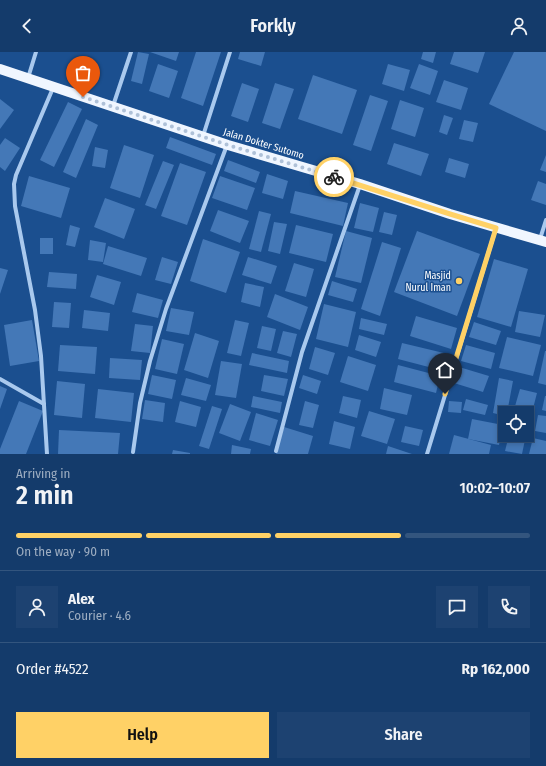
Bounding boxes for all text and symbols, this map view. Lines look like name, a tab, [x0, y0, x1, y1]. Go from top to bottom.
icon: back	[16, 15, 38, 37]
text: Forkly	[250, 15, 296, 37]
icon: person	[508, 15, 530, 37]
pin	[66, 56, 100, 97]
icon: bag	[72, 62, 94, 84]
street label: Jalan Dokter Sutomo	[222, 126, 306, 162]
courier	[314, 157, 354, 197]
icon: bike	[323, 166, 345, 188]
place label: Masjid Nurul Iman	[406, 270, 451, 294]
marker: Masjid Nurul Iman	[454, 276, 464, 286]
pin	[428, 353, 462, 394]
icon: home	[434, 359, 456, 381]
map controls	[498, 406, 534, 442]
button: locate	[498, 406, 534, 442]
text: Arriving in	[16, 466, 70, 481]
text: 10:02–10:07	[460, 479, 530, 497]
text: 2 min	[16, 480, 74, 511]
text: On the way · 90 m	[16, 544, 110, 559]
button: person	[16, 586, 58, 628]
button: chat	[436, 586, 478, 628]
button: phone	[488, 586, 530, 628]
text: Alex	[68, 590, 95, 608]
text: Courier · 4.6	[68, 608, 131, 623]
text: Order #4522	[16, 660, 89, 678]
text: Rp 162,000	[462, 660, 530, 678]
button: Help	[16, 712, 269, 758]
button: Share	[277, 712, 530, 758]

